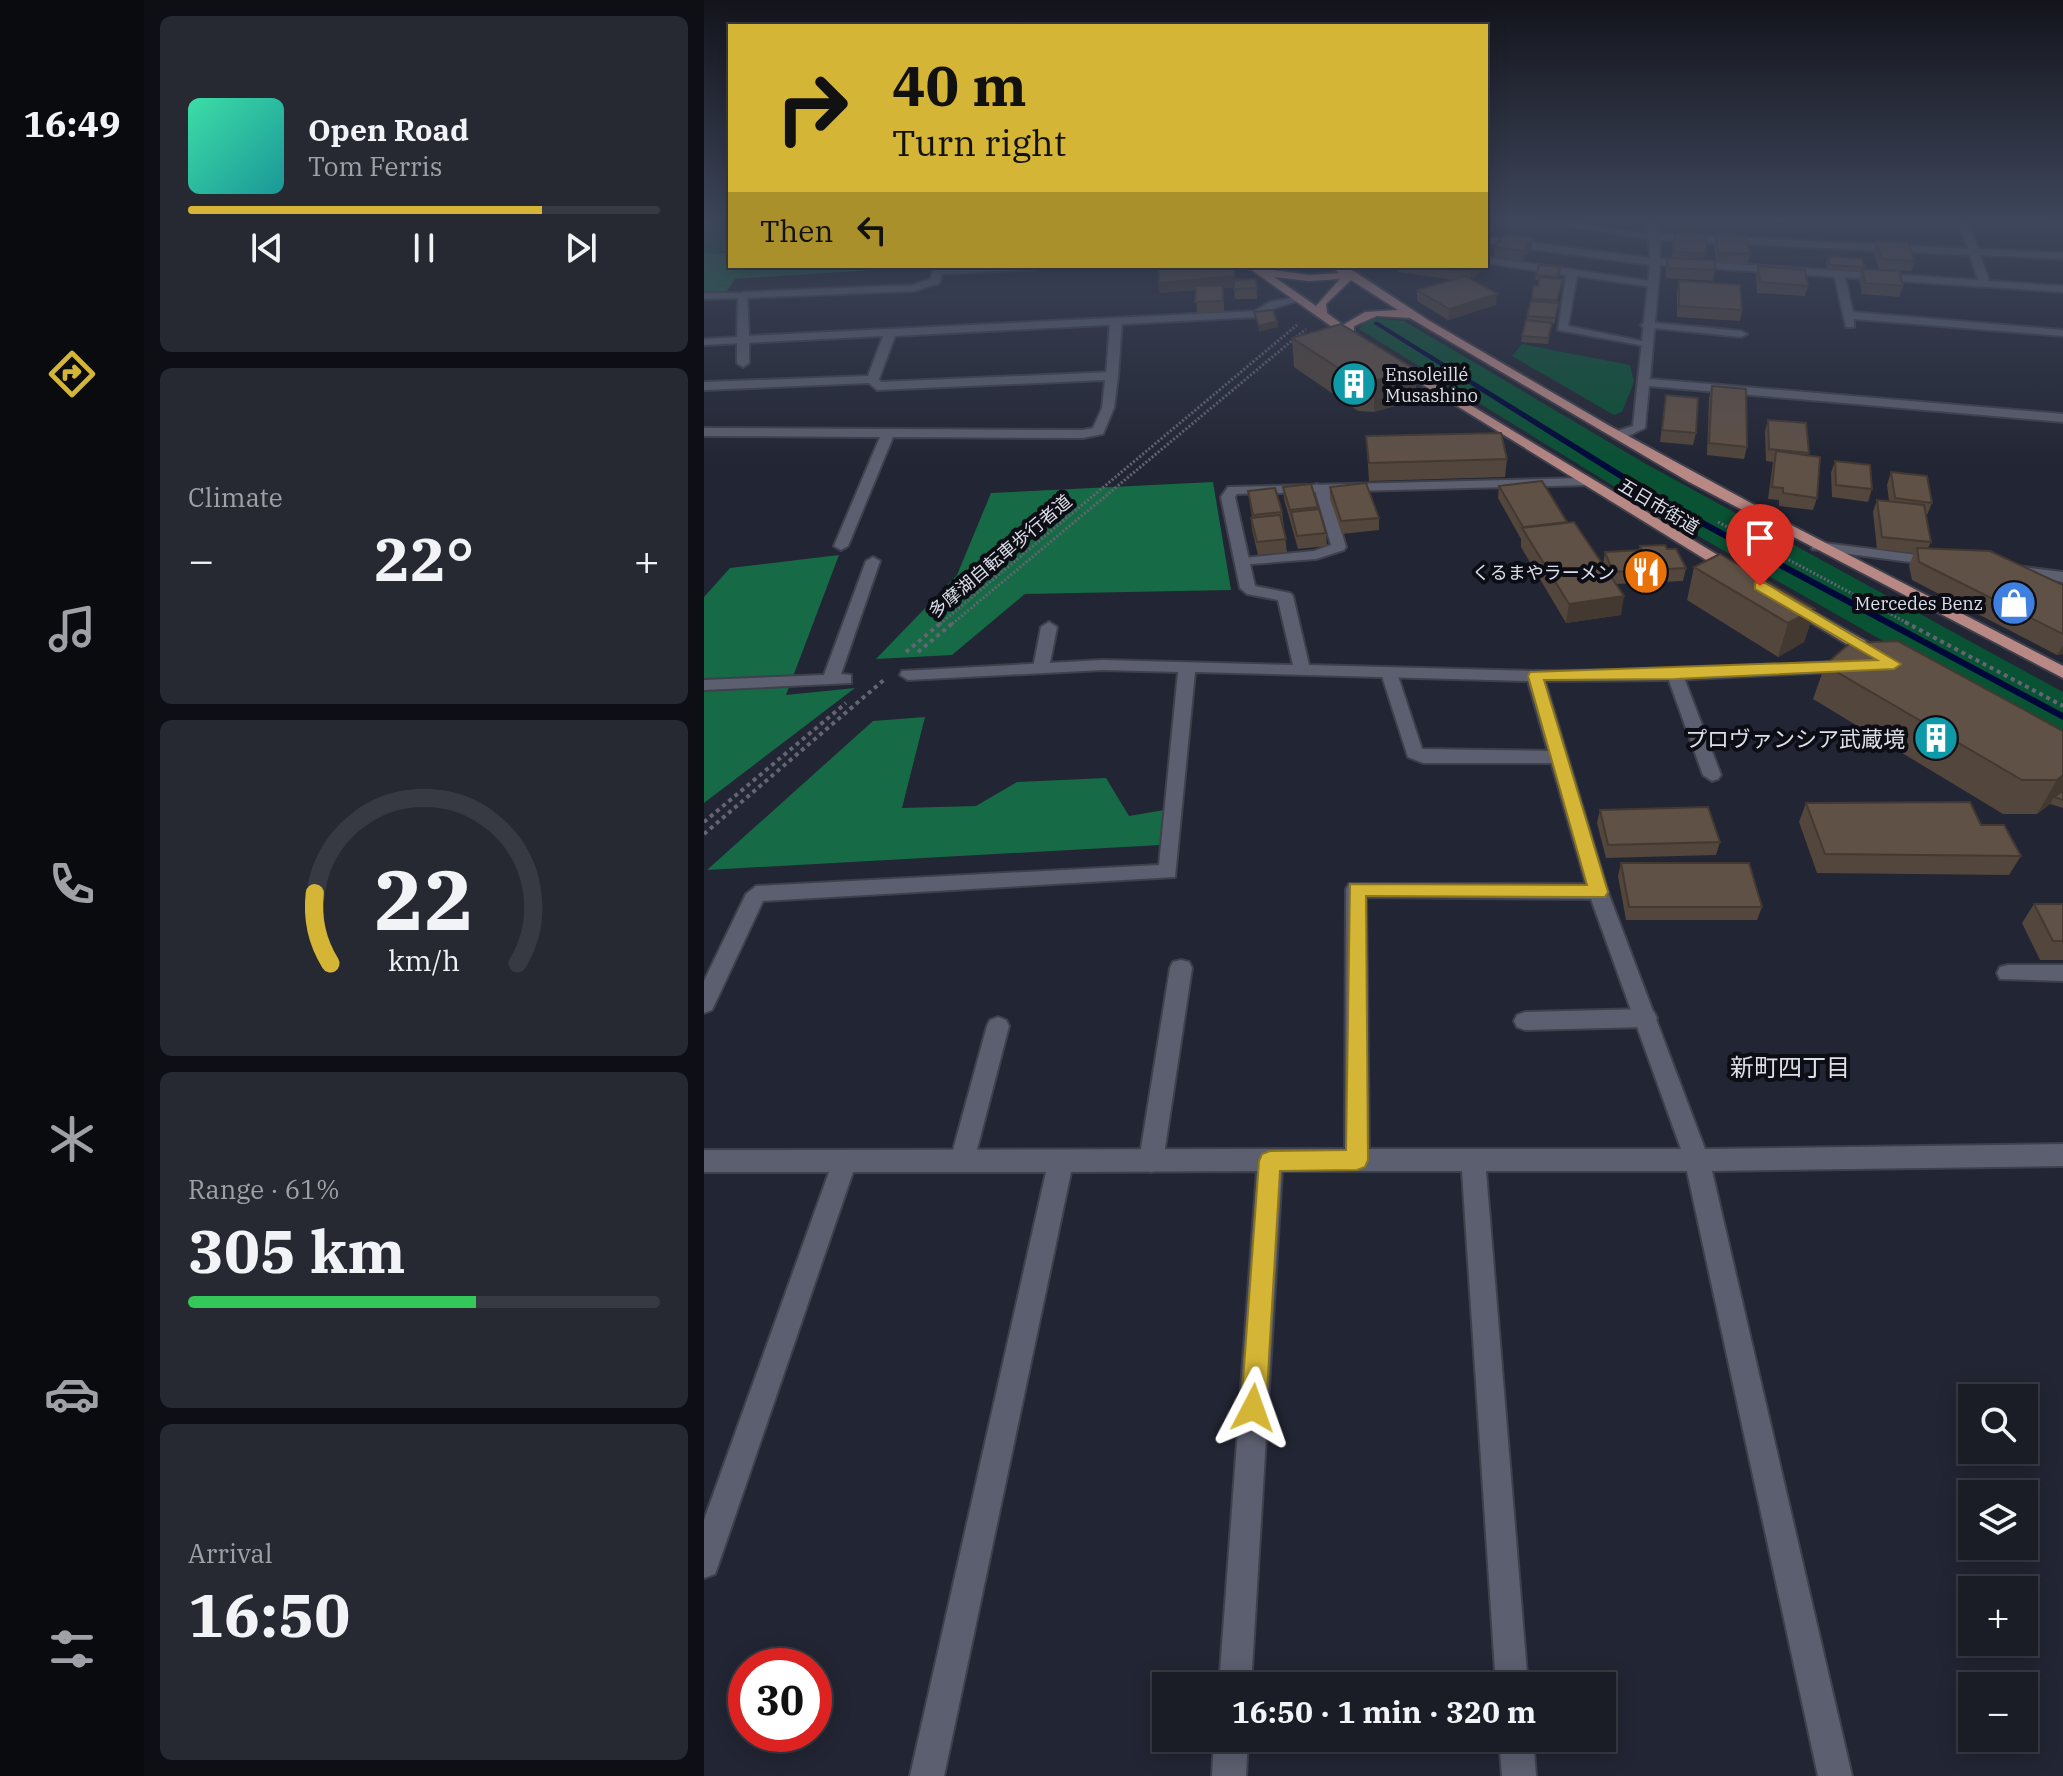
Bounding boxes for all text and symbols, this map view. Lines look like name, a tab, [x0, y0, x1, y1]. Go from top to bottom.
text: 40 m	[892, 49, 1027, 121]
icon: right	[760, 56, 864, 160]
text: 16:49	[23, 100, 121, 147]
text: Open Road	[308, 110, 469, 149]
text: Turn right	[892, 119, 1066, 166]
text: Tom Ferris	[308, 149, 442, 183]
icon: left	[850, 208, 894, 252]
text: Then	[760, 211, 834, 250]
icon: previous	[245, 226, 289, 270]
icon: pause	[402, 226, 446, 270]
icon: next	[559, 226, 603, 270]
icon: directions	[44, 346, 100, 402]
building icon: Ensoleillé Musashino	[1330, 360, 1378, 408]
place label: Ensoleillé Musashino	[1385, 363, 1478, 407]
street label: 五日市街道	[1615, 473, 1703, 539]
text: Climate	[188, 480, 283, 514]
street label: 多摩湖自転車歩行者道	[924, 489, 1076, 623]
pin	[1726, 504, 1794, 586]
icon: arrive	[1738, 516, 1782, 560]
text: 22°	[374, 519, 474, 598]
text: −	[188, 531, 214, 588]
text: +	[634, 531, 660, 588]
restaurant icon: くるまやラーメン	[1622, 548, 1670, 596]
place label: くるまやラーメン	[1472, 561, 1615, 584]
shop icon: Mercedes Benz	[1990, 579, 2038, 627]
place label: Mercedes Benz	[1855, 592, 1983, 615]
icon: music	[44, 601, 100, 657]
building icon: プロヴァンシア武蔵境	[1912, 714, 1960, 762]
place label: プロヴァンシア武蔵境	[1685, 724, 1905, 753]
text: 22	[374, 845, 474, 953]
icon: phone	[44, 856, 100, 912]
text: km/h	[388, 942, 460, 979]
district label: 新町四丁目	[1730, 1051, 1850, 1083]
icon: climate	[44, 1111, 100, 1167]
text: Range · 61%	[188, 1172, 340, 1206]
text: 305 km	[188, 1211, 406, 1290]
icon: car	[44, 1366, 100, 1422]
position arrow	[1211, 1366, 1295, 1450]
map controls	[1958, 1384, 2038, 1752]
button: search	[1958, 1384, 2038, 1464]
button: layers	[1958, 1480, 2038, 1560]
text: Arrival	[188, 1536, 273, 1570]
text: 16:50	[188, 1575, 350, 1654]
button: +	[1958, 1576, 2038, 1656]
icon: filters	[44, 1621, 100, 1677]
speed limit sign: 30	[728, 1648, 832, 1752]
button: −	[1958, 1672, 2038, 1752]
text: 16:50 · 1 min · 320 m	[1232, 1692, 1536, 1731]

